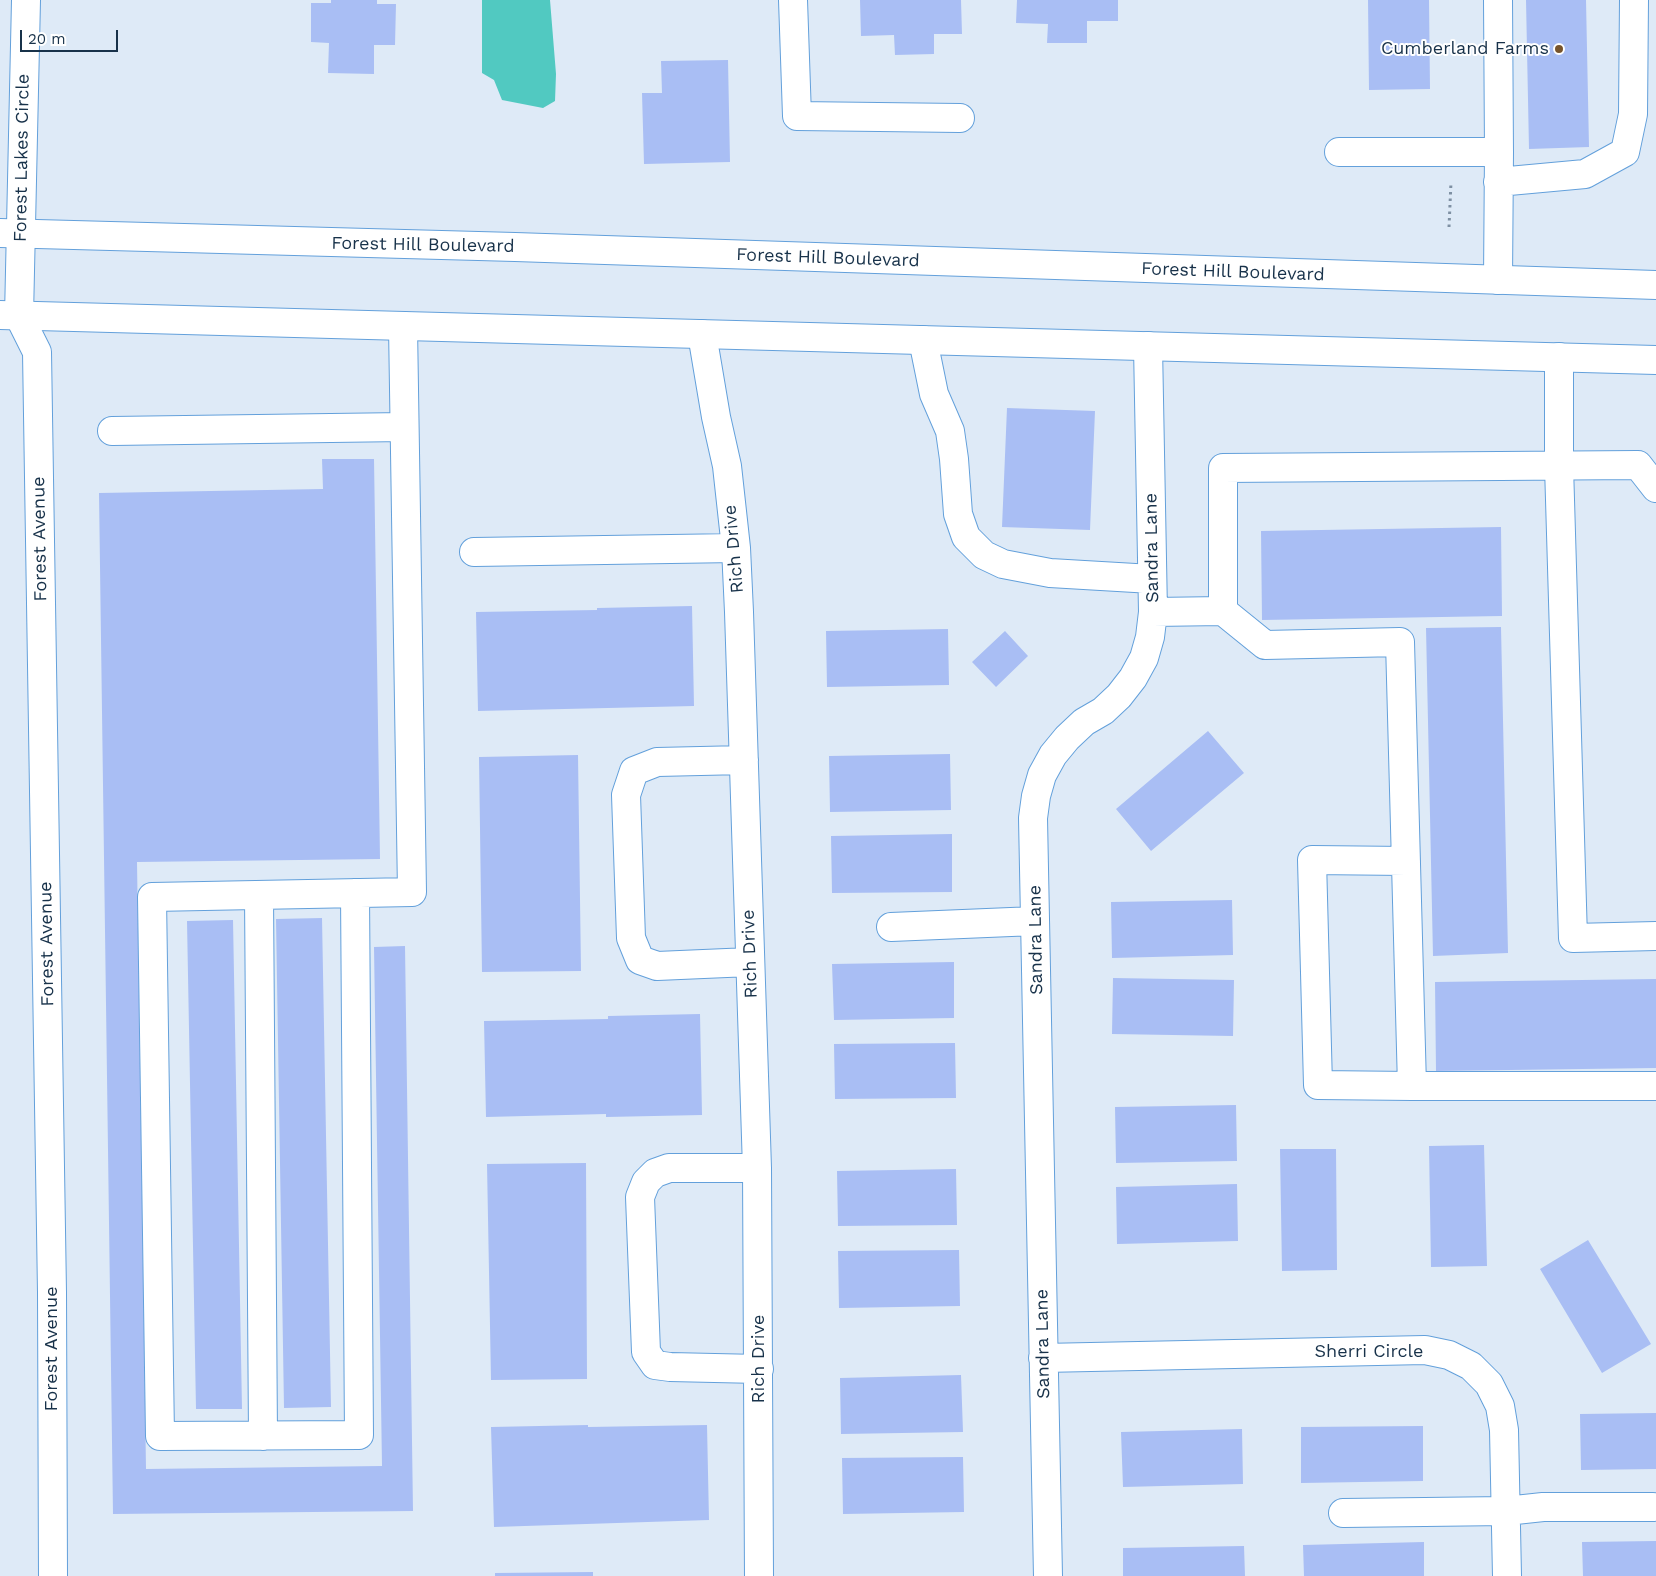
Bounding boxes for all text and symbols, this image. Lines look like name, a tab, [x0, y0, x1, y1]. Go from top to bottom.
scale bar	[22, 20, 120, 52]
text: 20 m	[28, 30, 66, 48]
place label: Cumberland Farms	[1381, 38, 1549, 60]
marker: Cumberland Farms	[1553, 43, 1565, 55]
street label: Forest Lakes Circle	[10, 74, 34, 242]
street label: Forest Hill Boulevard	[331, 233, 515, 257]
street label: Forest Hill Boulevard	[736, 244, 920, 272]
street label: Forest Hill Boulevard	[1141, 258, 1325, 286]
street label: Forest Avenue	[28, 476, 52, 602]
street label: Sandra Lane	[1140, 493, 1164, 603]
street label: Rich Drive	[719, 504, 749, 594]
street label: Forest Avenue	[35, 881, 59, 1007]
street label: Sandra Lane	[1024, 885, 1048, 995]
street label: Rich Drive	[738, 909, 762, 999]
street label: Forest Avenue	[41, 1286, 63, 1412]
street label: Sandra Lane	[1031, 1289, 1055, 1399]
street label: Rich Drive	[748, 1315, 770, 1403]
street label: Sherri Circle	[1315, 1341, 1423, 1363]

